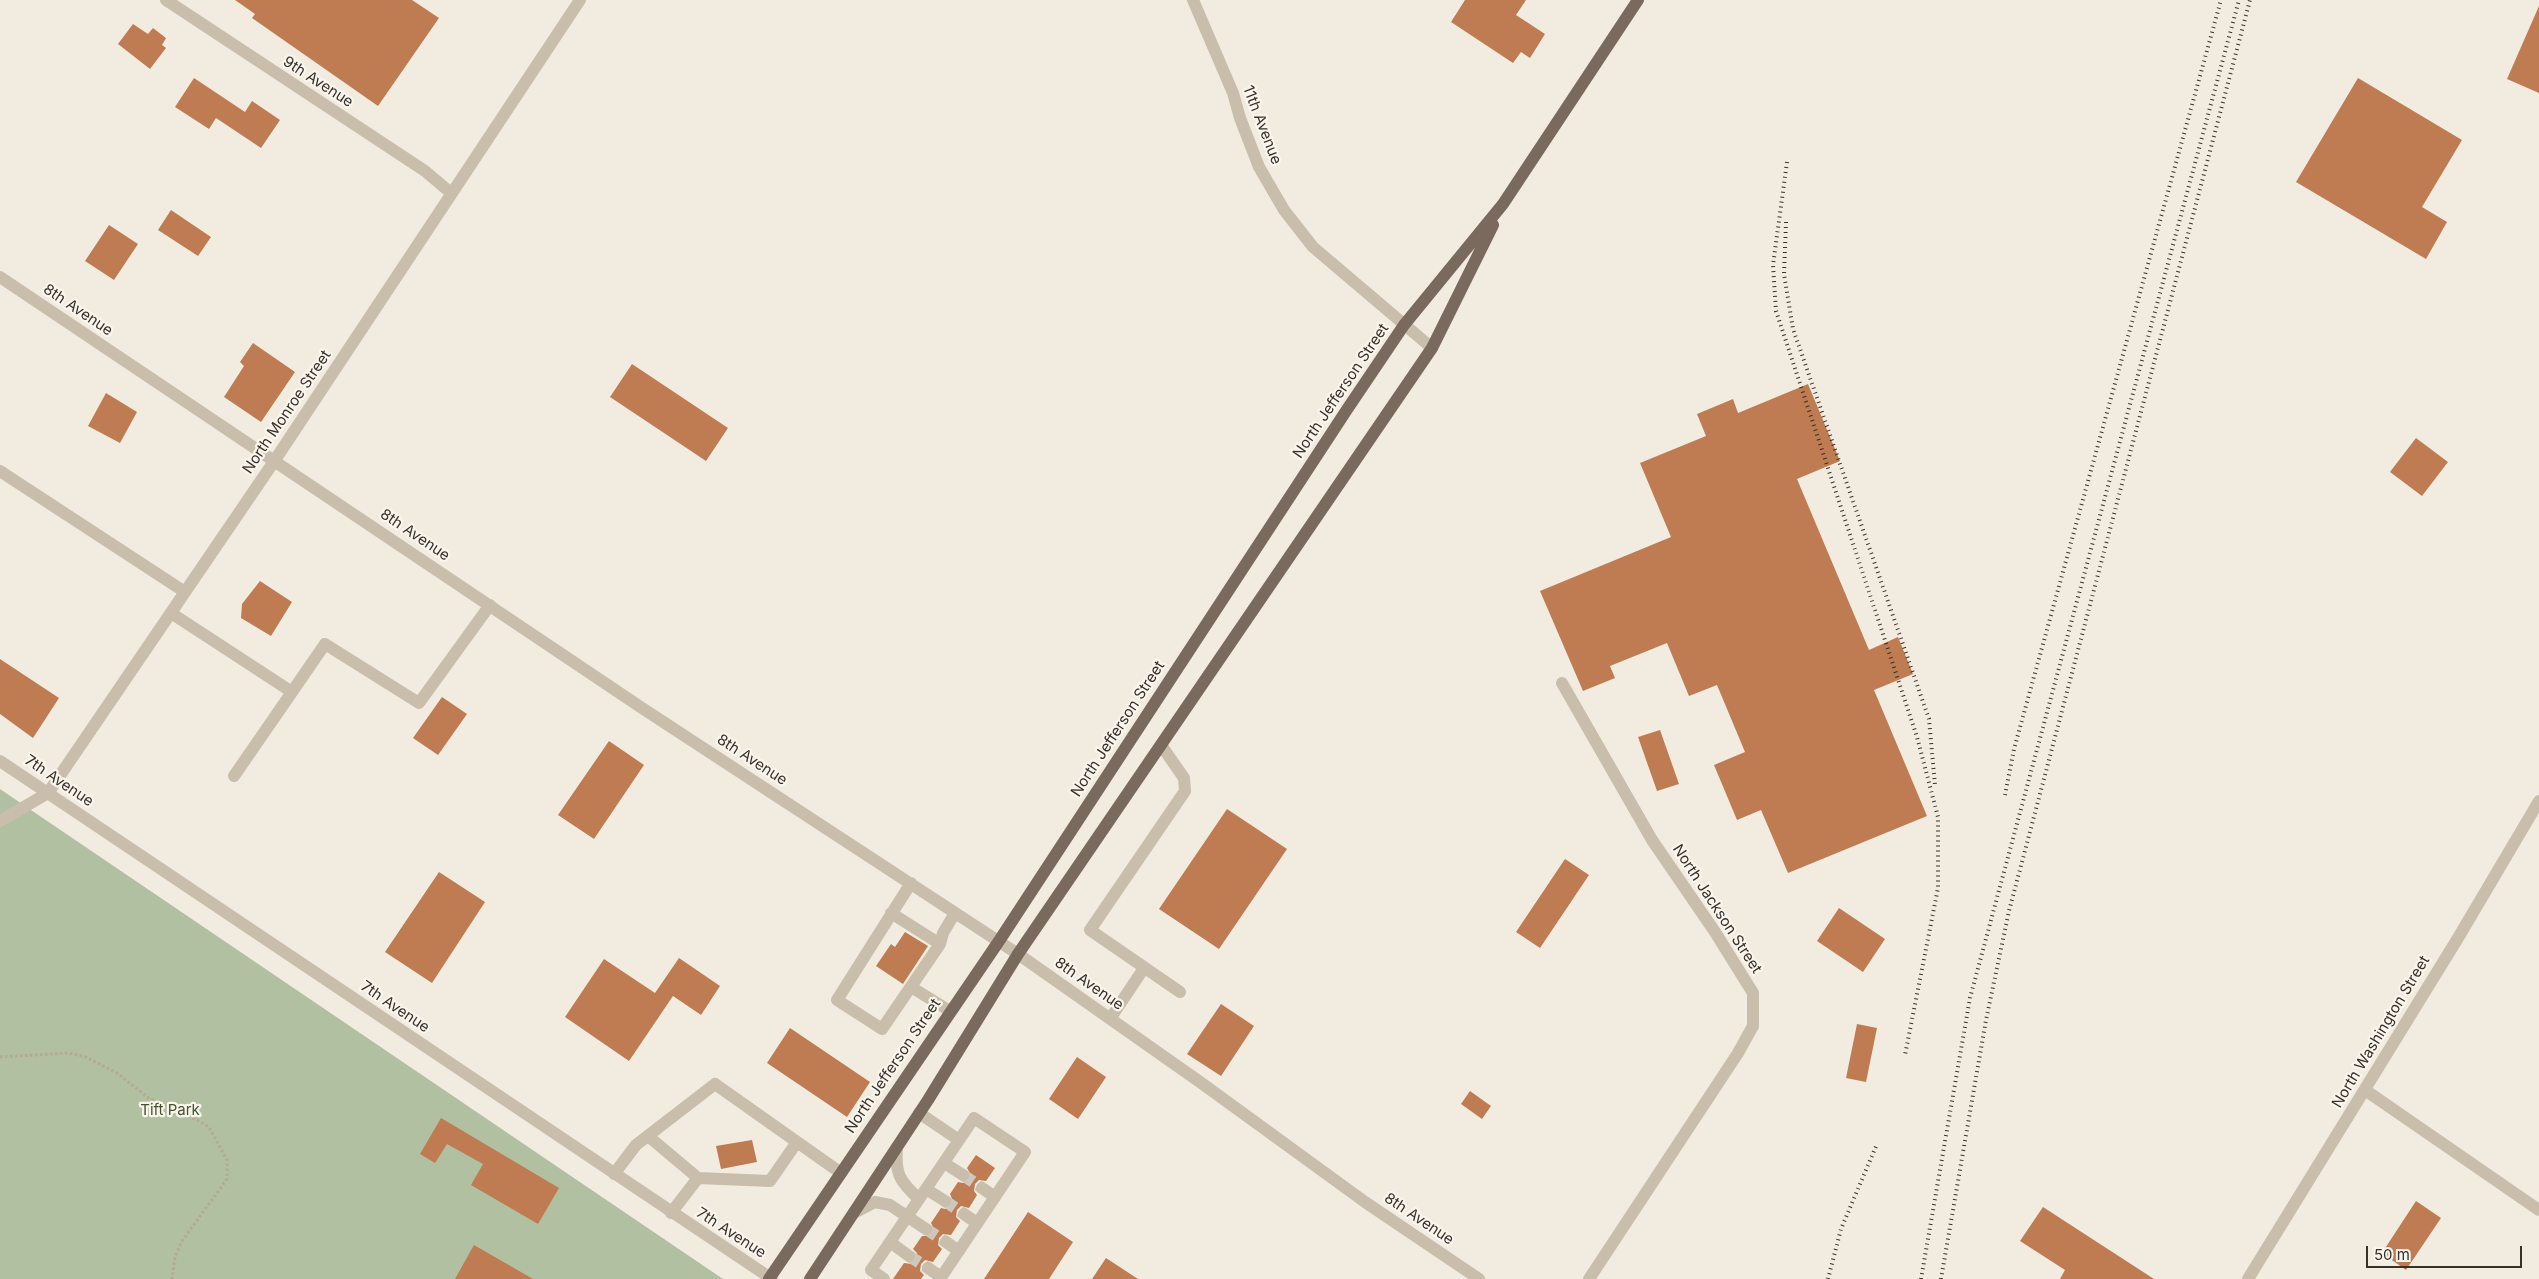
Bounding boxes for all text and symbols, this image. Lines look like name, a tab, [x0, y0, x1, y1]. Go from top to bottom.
street label: 9th Avenue	[279, 53, 357, 111]
street label: 11th Avenue	[1239, 83, 1285, 167]
street label: 8th Avenue	[40, 280, 116, 340]
street label: North Jefferson Street	[1289, 320, 1393, 462]
street label: North Monroe Street	[239, 347, 335, 477]
street label: 8th Avenue	[377, 505, 453, 565]
street label: North Jefferson Street	[1067, 658, 1169, 800]
street label: 8th Avenue	[714, 731, 790, 789]
street label: 7th Avenue	[21, 751, 97, 811]
street label: North Jackson Street	[1669, 841, 1765, 977]
street label: North Washington Street	[2328, 953, 2434, 1111]
street label: 8th Avenue	[1051, 954, 1127, 1014]
street label: 7th Avenue	[357, 977, 433, 1037]
street label: North Jefferson Street	[841, 995, 945, 1137]
park label: Tift Park	[140, 1101, 200, 1119]
street label: 8th Avenue	[1381, 1189, 1457, 1249]
street label: 7th Avenue	[693, 1204, 769, 1262]
scale bar	[2369, 1236, 2525, 1268]
text: 50 m	[2374, 1245, 2410, 1264]

